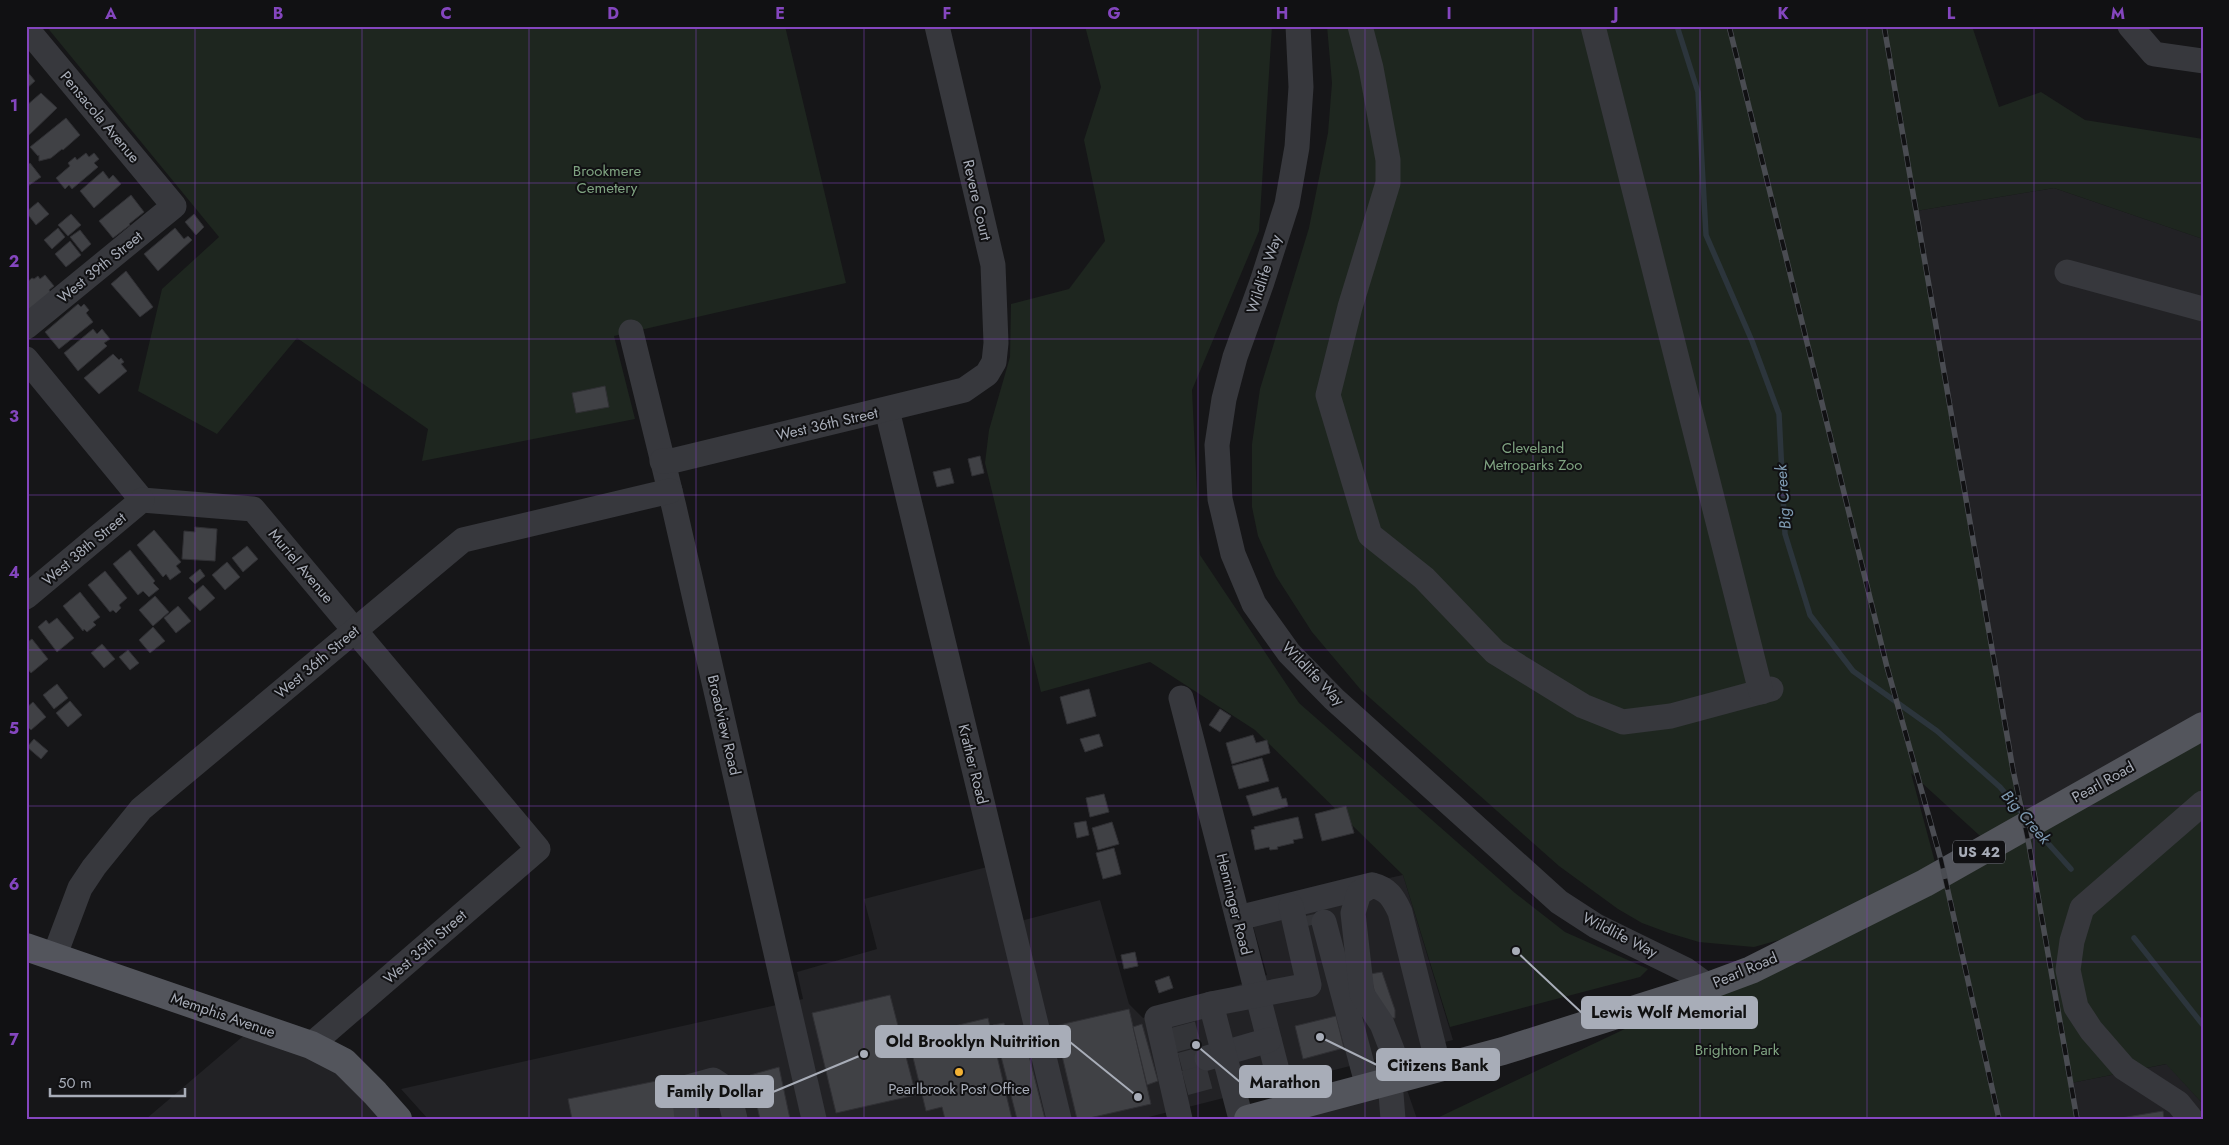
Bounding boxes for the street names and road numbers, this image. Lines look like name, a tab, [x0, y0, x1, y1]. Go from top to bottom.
street label: Pensacola Avenue	[55, 66, 145, 168]
street label: Revere Court	[957, 157, 997, 243]
street label: West 39th Street	[53, 225, 148, 308]
street label: Wildlife Way	[1241, 231, 1287, 316]
street label: West 36th Street	[774, 401, 881, 446]
street label: West 38th Street	[37, 507, 131, 591]
street label: Muriel Avenue	[263, 524, 339, 608]
street label: West 36th Street	[270, 620, 364, 704]
street label: Wildlife Way	[1277, 637, 1350, 711]
street label: Broadview Road	[702, 673, 746, 777]
street label: Krather Road	[952, 722, 994, 806]
street label: Pearl Road	[2068, 756, 2138, 808]
road number: US 42	[1953, 840, 2005, 864]
street label: Henninger Road	[1211, 851, 1257, 957]
street label: West 35th Street	[379, 904, 472, 989]
street label: Wildlife Way	[1579, 907, 1662, 964]
street label: Pearl Road	[1709, 947, 1781, 993]
street label: Memphis Avenue	[168, 987, 278, 1043]

